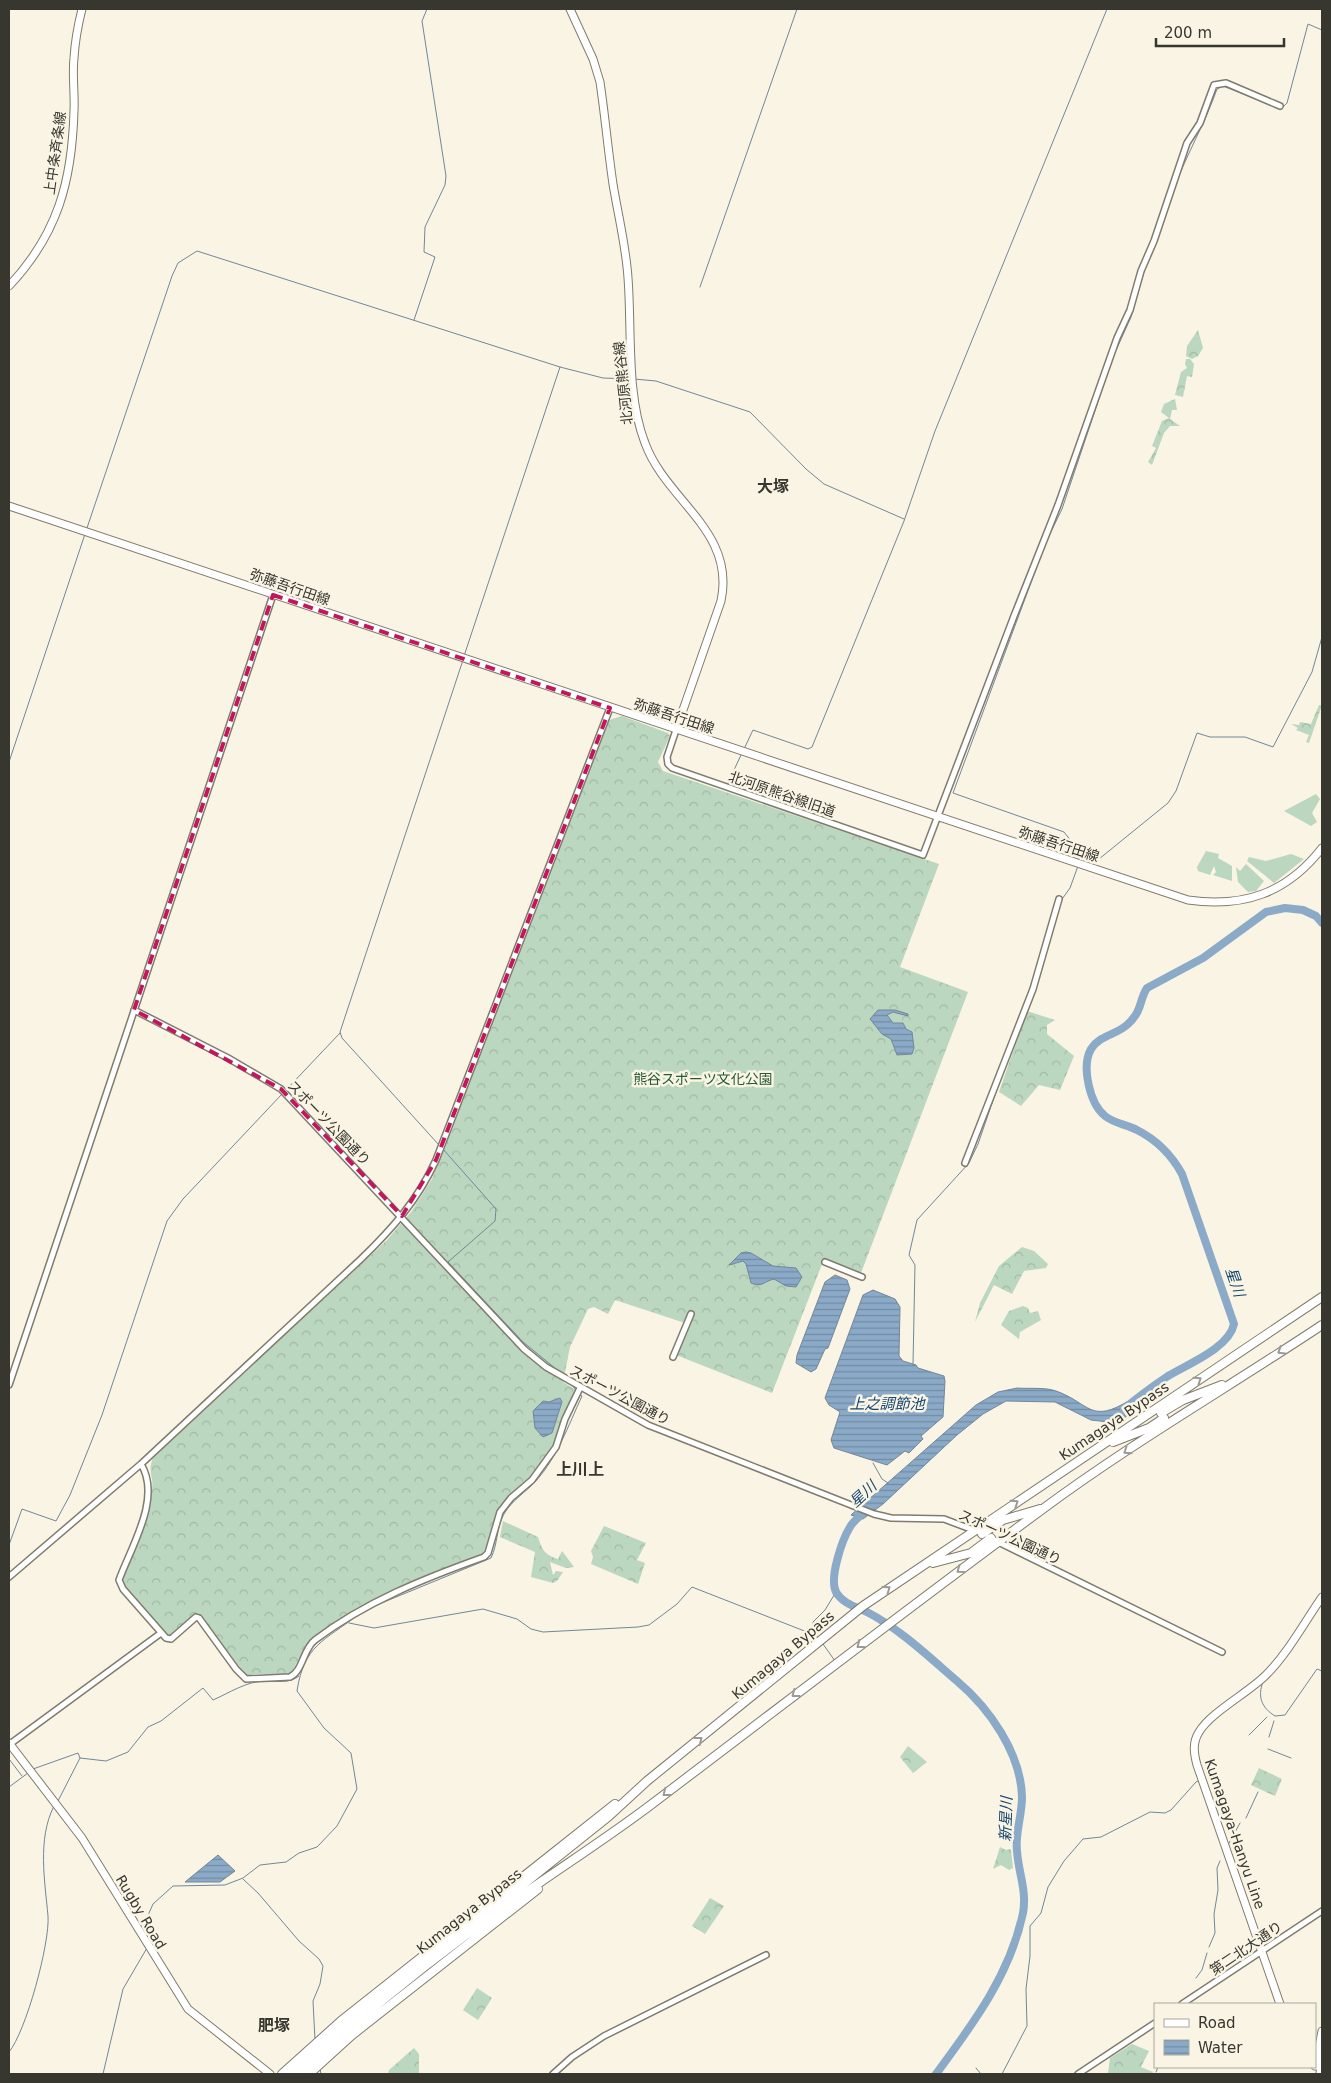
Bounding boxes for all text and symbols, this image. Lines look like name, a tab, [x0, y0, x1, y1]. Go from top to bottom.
scale bar	[1156, 15, 1284, 47]
text: 200 m	[1164, 24, 1212, 42]
street label: 上中条斉条線	[41, 110, 69, 196]
street label: 北河原熊谷線	[611, 340, 635, 426]
district label: 大塚	[757, 477, 789, 496]
street label: 弥藤吾行田線	[248, 566, 332, 608]
street label: 弥藤吾行田線	[632, 695, 716, 737]
street label: 北河原熊谷線旧道	[726, 768, 838, 820]
street label: 弥藤吾行田線	[1017, 823, 1101, 865]
park label: 熊谷スポーツ文化公園	[633, 1071, 773, 1087]
street label: スポーツ公園通り	[284, 1077, 374, 1169]
water label: 星川	[1222, 1265, 1249, 1301]
one-way arrow	[1278, 1345, 1287, 1355]
street label: スポーツ公園通り	[567, 1362, 673, 1428]
one-way arrow	[1193, 1377, 1202, 1386]
street label: Kumagaya Bypass	[1056, 1378, 1172, 1464]
water label: 上之調節池	[849, 1395, 926, 1413]
one-way arrow	[1124, 1445, 1133, 1454]
district label: 上川上	[556, 1460, 604, 1479]
water label: 星川	[846, 1476, 882, 1511]
one-way arrow	[1009, 1500, 1019, 1509]
street label: スポーツ公園通り	[956, 1506, 1064, 1568]
one-way arrow	[957, 1565, 966, 1573]
one-way arrow	[881, 1587, 890, 1595]
street label: Kumagaya Bypass	[729, 1608, 837, 1702]
one-way arrow	[856, 1639, 865, 1648]
one-way arrow	[791, 1688, 801, 1697]
one-way arrow	[693, 1737, 702, 1746]
street label: Kumagaya-Hanyu Line	[1202, 1757, 1268, 1911]
one-way arrow	[663, 1788, 672, 1796]
water label: 新星川	[996, 1794, 1016, 1842]
street label: Kumagaya Bypass	[414, 1865, 524, 1957]
street label: Rugby Road	[113, 1872, 169, 1952]
street label: 第二北大通り	[1207, 1918, 1285, 1978]
legend	[1154, 2003, 1316, 2068]
text: Road	[1198, 2014, 1236, 2032]
district label: 肥塚	[258, 2016, 290, 2035]
text: Water	[1198, 2039, 1243, 2057]

